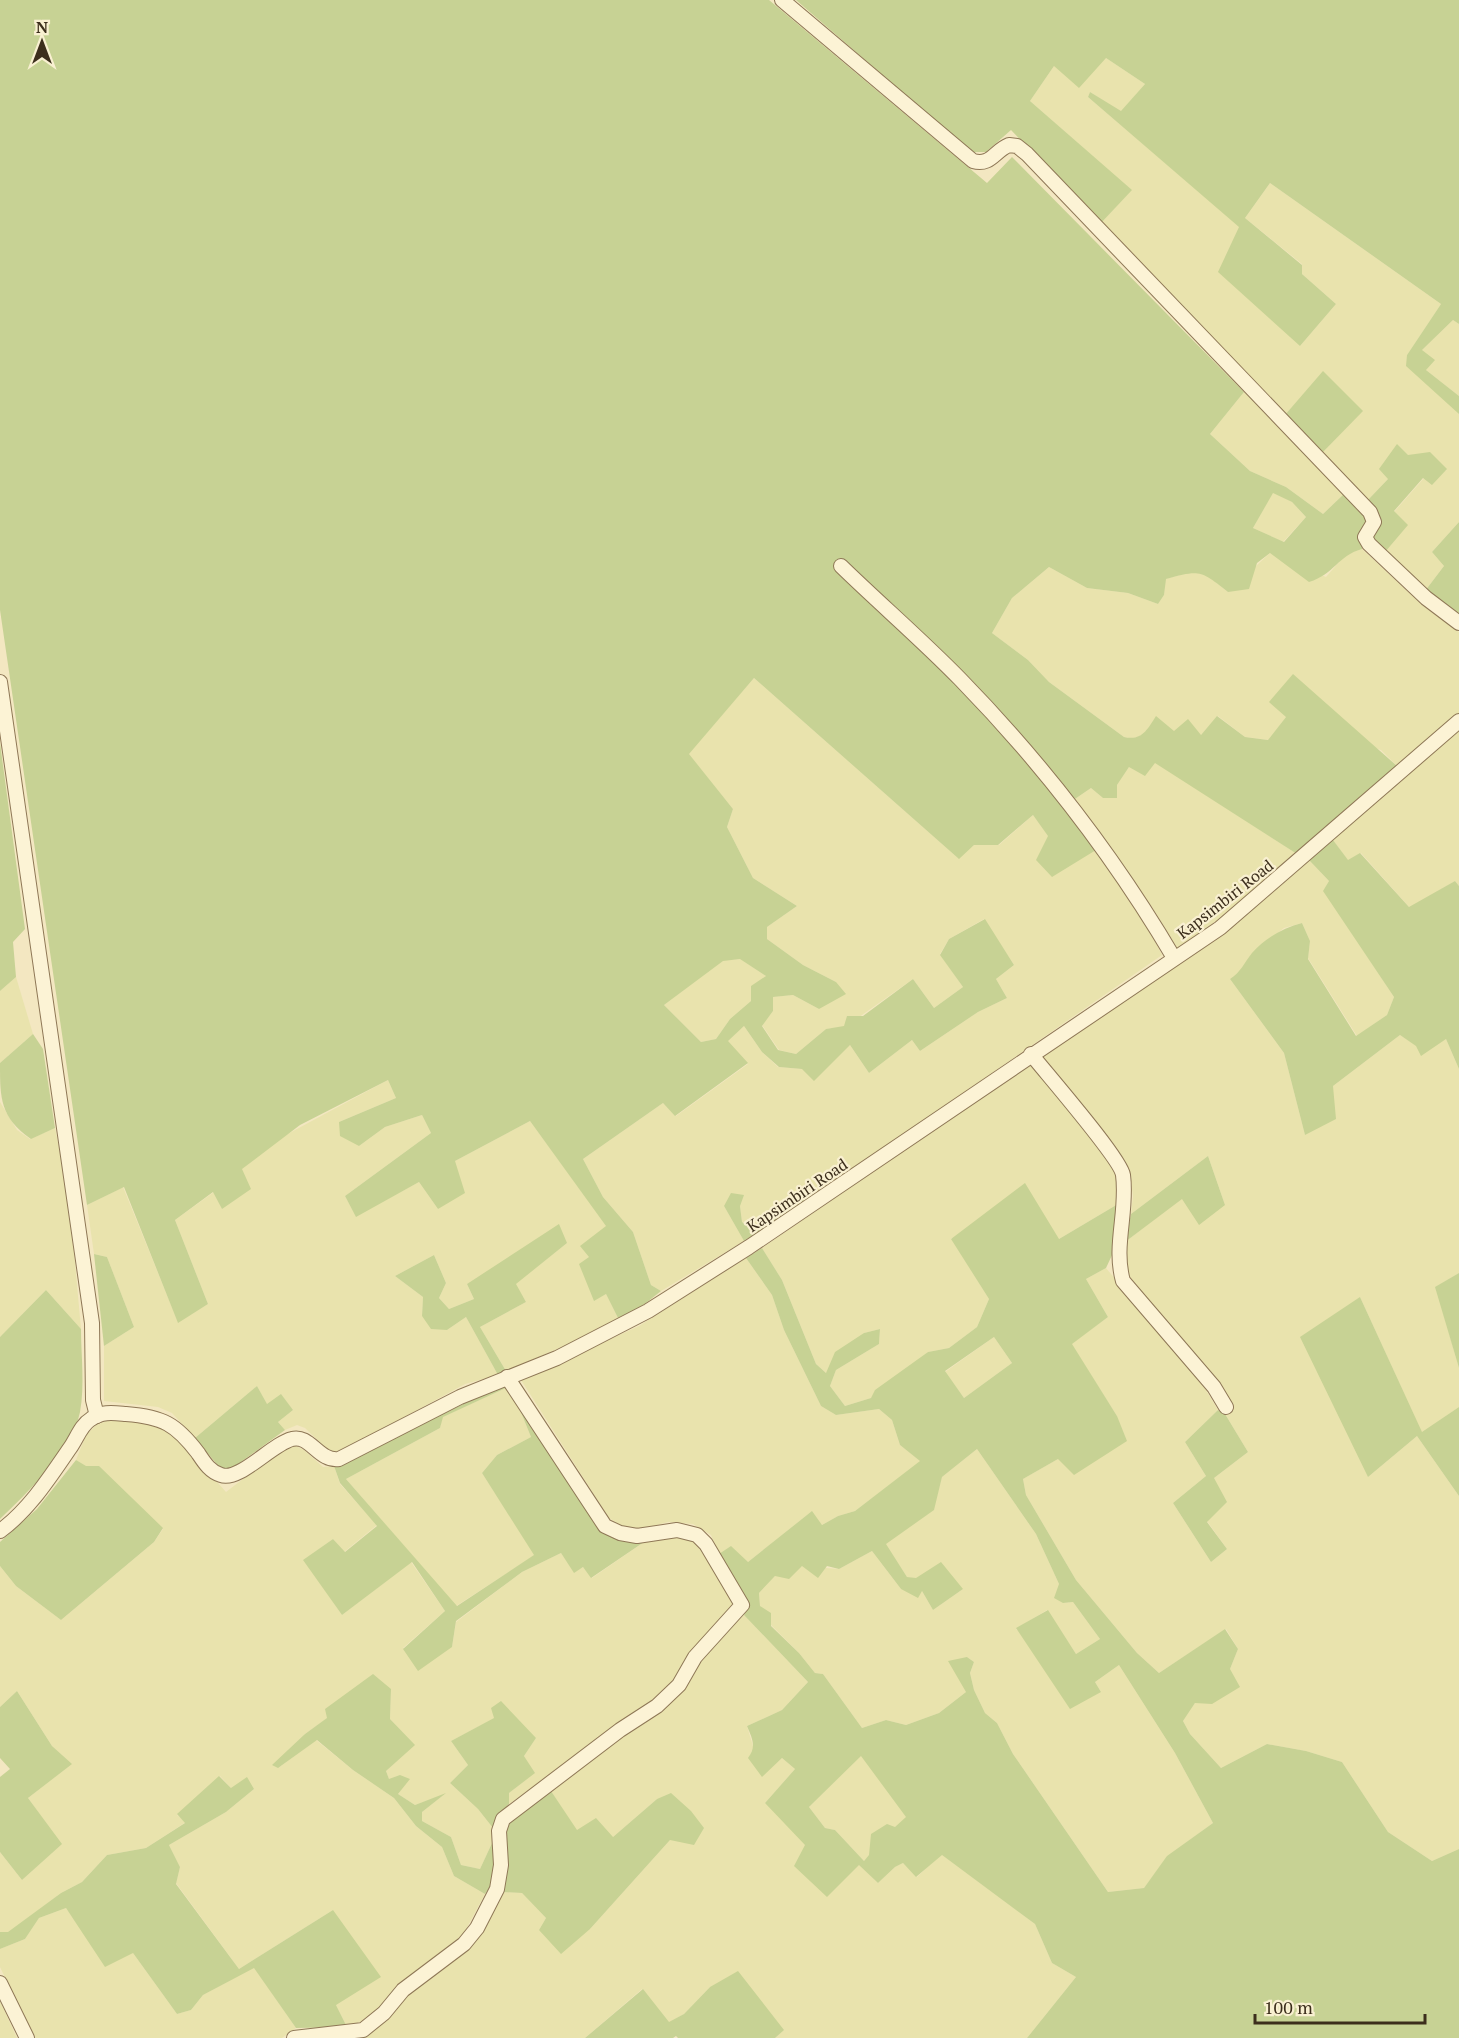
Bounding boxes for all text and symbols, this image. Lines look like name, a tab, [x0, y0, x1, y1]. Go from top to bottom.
north arrow	[12, 12, 72, 72]
text: N	[36, 16, 48, 38]
street label: Kapsimbiri Road	[1172, 854, 1278, 944]
street label: Kapsimbiri Road	[742, 1153, 852, 1237]
scale bar	[1255, 1987, 1424, 2025]
text: 100 m	[1264, 1995, 1313, 2019]

